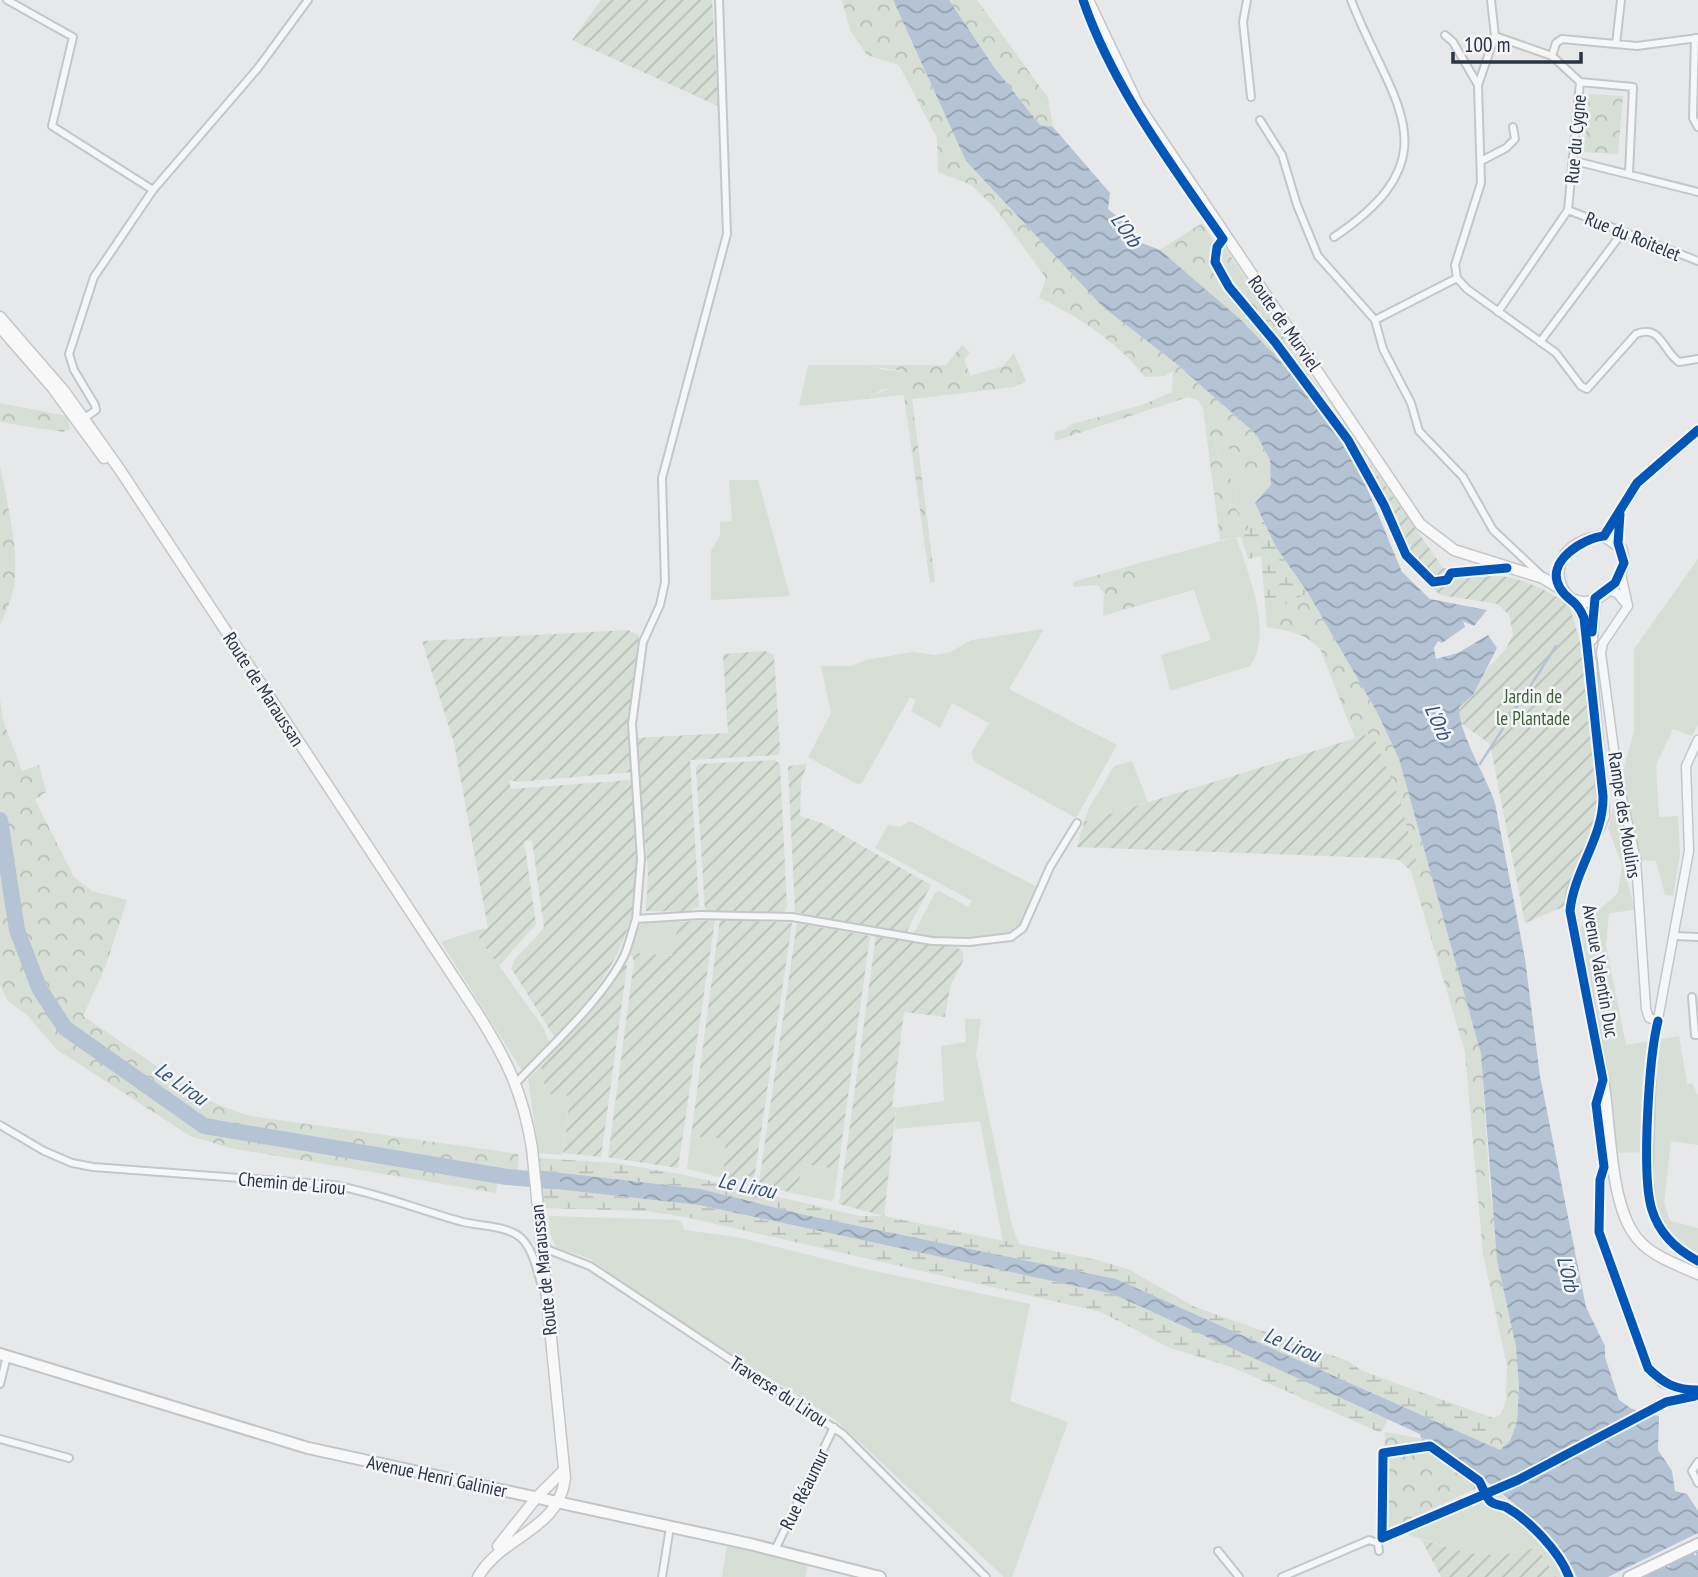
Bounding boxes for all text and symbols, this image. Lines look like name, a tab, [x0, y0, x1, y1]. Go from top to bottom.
scale bar	[1453, 21, 1581, 65]
text: 100 m	[1464, 31, 1510, 58]
street label: Rue du Cygne	[1559, 93, 1591, 185]
street label: Rue du Roitelet	[1582, 206, 1685, 266]
water label: L'Orb	[1105, 207, 1149, 254]
street label: Route de Murviel	[1243, 271, 1327, 376]
street label: Route de Maraussan	[218, 627, 310, 751]
park label: Jardin de le Plantade	[1496, 684, 1570, 730]
water label: L'Orb	[1419, 700, 1459, 745]
street label: Rampe des Moulins	[1603, 750, 1647, 880]
street label: Avenue Valentin Duc	[1577, 903, 1625, 1040]
water label: Le Lirou	[150, 1056, 214, 1112]
street label: Chemin de Lirou	[237, 1166, 347, 1200]
water label: Le Lirou	[716, 1166, 780, 1205]
street label: Route de Maraussan	[524, 1203, 562, 1337]
water label: L'Orb	[1551, 1253, 1586, 1296]
water label: Le Lirou	[1260, 1321, 1326, 1369]
street label: Traverse du Lirou	[725, 1350, 833, 1432]
street label: Rue Réaumur	[774, 1444, 834, 1533]
street label: Avenue Henri Galinier	[365, 1449, 510, 1503]

